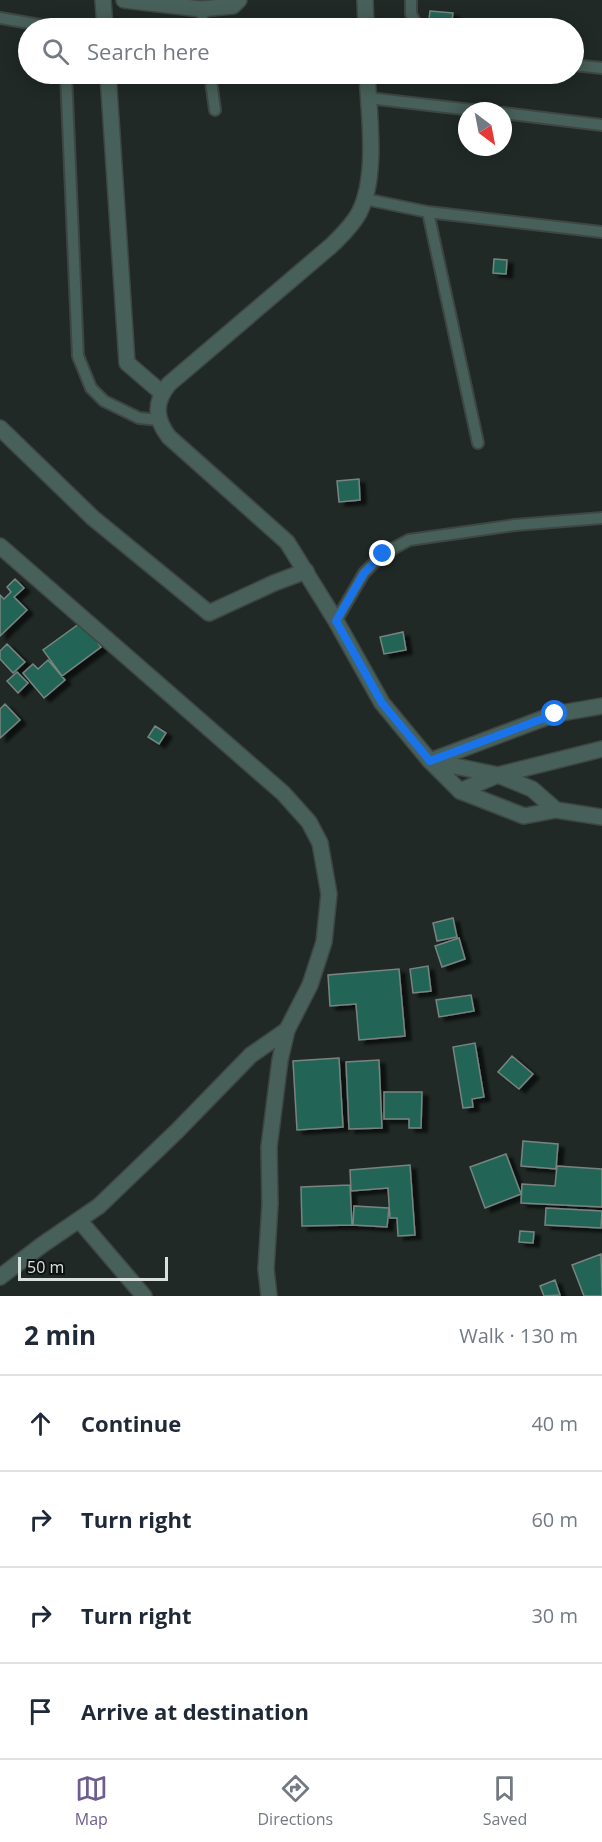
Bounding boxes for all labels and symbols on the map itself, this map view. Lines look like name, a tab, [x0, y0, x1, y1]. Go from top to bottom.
north arrow	[458, 102, 512, 156]
route end	[369, 540, 395, 566]
route start	[541, 700, 567, 726]
scale bar	[18, 1254, 168, 1282]

